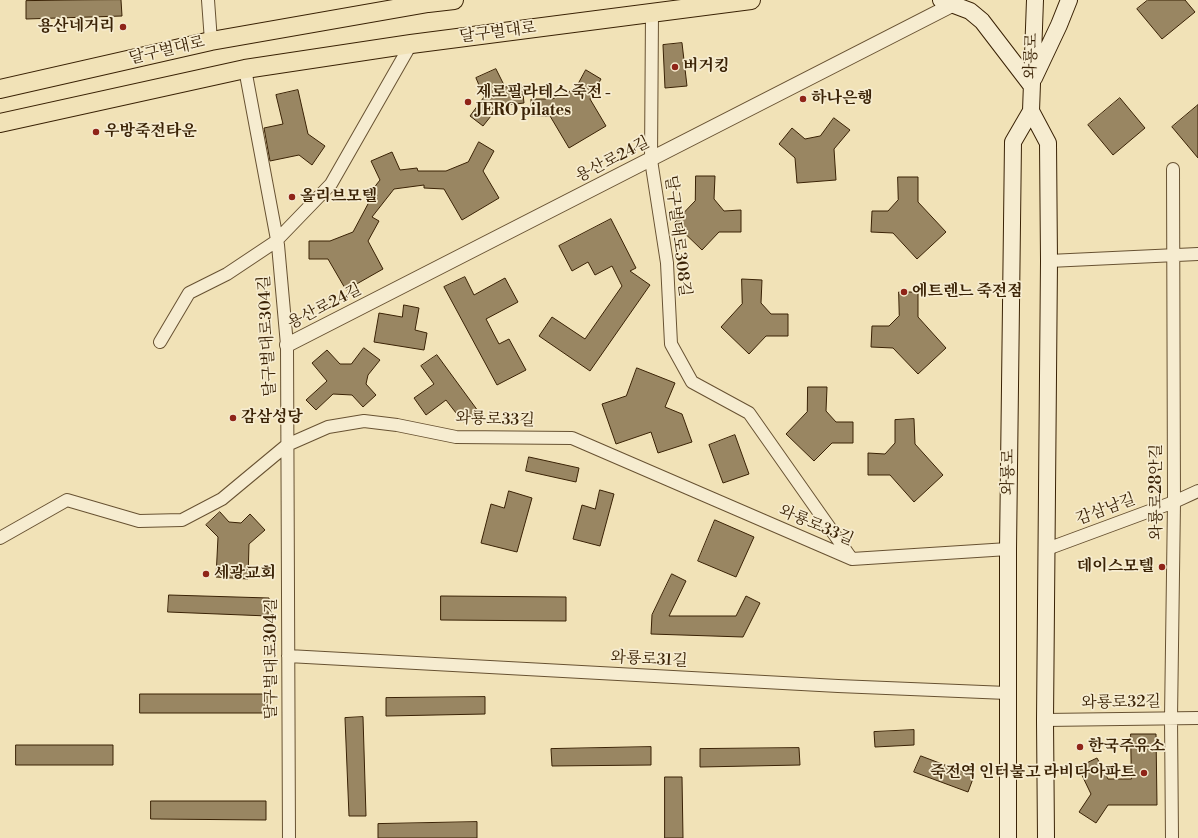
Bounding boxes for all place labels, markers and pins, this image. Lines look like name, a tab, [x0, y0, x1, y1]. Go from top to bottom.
place label: 용산네거리	[38, 17, 115, 37]
marker: 용산네거리	[118, 22, 128, 32]
place label: 버거킹	[683, 57, 729, 77]
marker: 버거킹	[670, 62, 680, 72]
place label: 제로필라테스 죽전 - JERO pilates	[476, 83, 611, 121]
place label: 하나은행	[811, 89, 873, 109]
marker: 하나은행	[798, 94, 808, 104]
marker: 제로필라테스 죽전 - JERO pilates	[463, 97, 473, 107]
place label: 우방죽전타운	[104, 122, 197, 142]
marker: 우방죽전타운	[91, 127, 101, 137]
place label: 올리브모텔	[300, 187, 377, 207]
marker: 올리브모텔	[287, 192, 297, 202]
place label: 에트렌느 죽전점	[912, 282, 1023, 302]
marker: 에트렌느 죽전점	[899, 287, 909, 297]
place label: 감삼성당	[241, 408, 303, 428]
marker: 감삼성당	[228, 413, 238, 423]
place label: 데이스모텔	[1077, 557, 1154, 577]
marker: 데이스모텔	[1157, 562, 1167, 572]
place label: 세광교회	[214, 564, 276, 584]
marker: 세광교회	[201, 569, 211, 579]
place label: 한국주유소	[1088, 737, 1165, 757]
marker: 한국주유소	[1075, 742, 1085, 752]
place label: 죽전역 인터불고 라비다아파트	[930, 763, 1136, 783]
marker: 죽전역 인터불고 라비다아파트	[1139, 768, 1149, 778]

